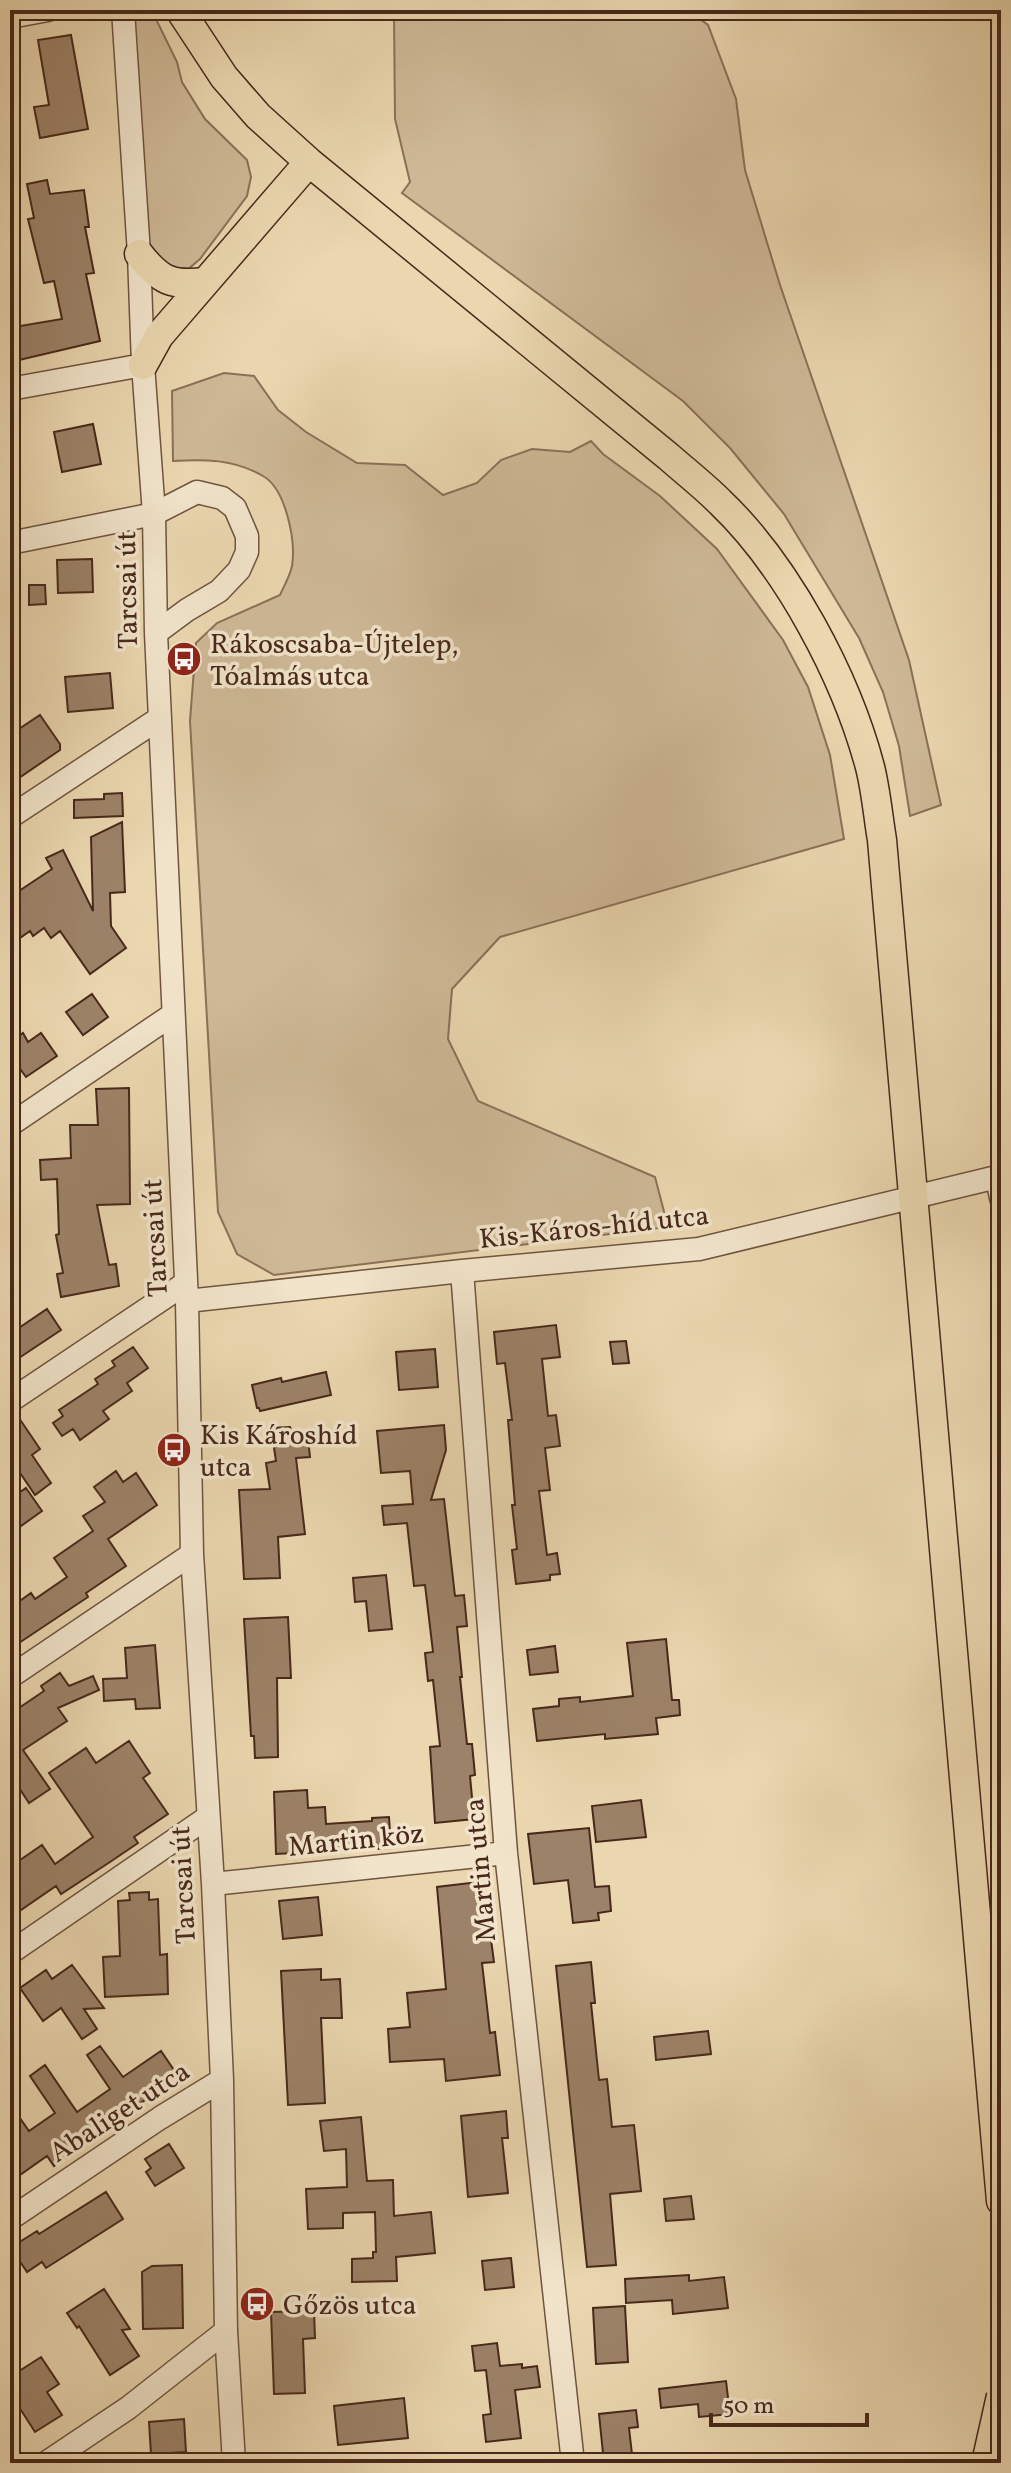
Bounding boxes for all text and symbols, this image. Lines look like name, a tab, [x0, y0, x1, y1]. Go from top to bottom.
street label: Tarcsai út	[108, 530, 149, 650]
place label: Rákoscsaba-Újtelep, Tóalmás utca	[210, 626, 459, 697]
bus stop icon: Rákoscsaba-Újtelep, Tóalmás utca	[165, 640, 203, 678]
street label: Tarcsai út	[134, 1178, 179, 1298]
street label: Kis-Káros-híd utca	[477, 1197, 711, 1260]
place label: Kis Károshíd utca	[200, 1417, 357, 1488]
bus stop icon: Kis Károshíd utca	[155, 1431, 193, 1469]
street label: Martin utca	[456, 1796, 507, 1943]
street label: Martin köz	[287, 1815, 426, 1868]
street label: Tarcsai út	[162, 1825, 207, 1945]
street label: Abaliget utca	[42, 2053, 198, 2173]
bus stop icon: Gőzös utca	[238, 2285, 276, 2323]
place label: Gőzös utca	[283, 2287, 417, 2326]
scale bar	[711, 2377, 867, 2427]
text: 50 m	[723, 2390, 775, 2424]

